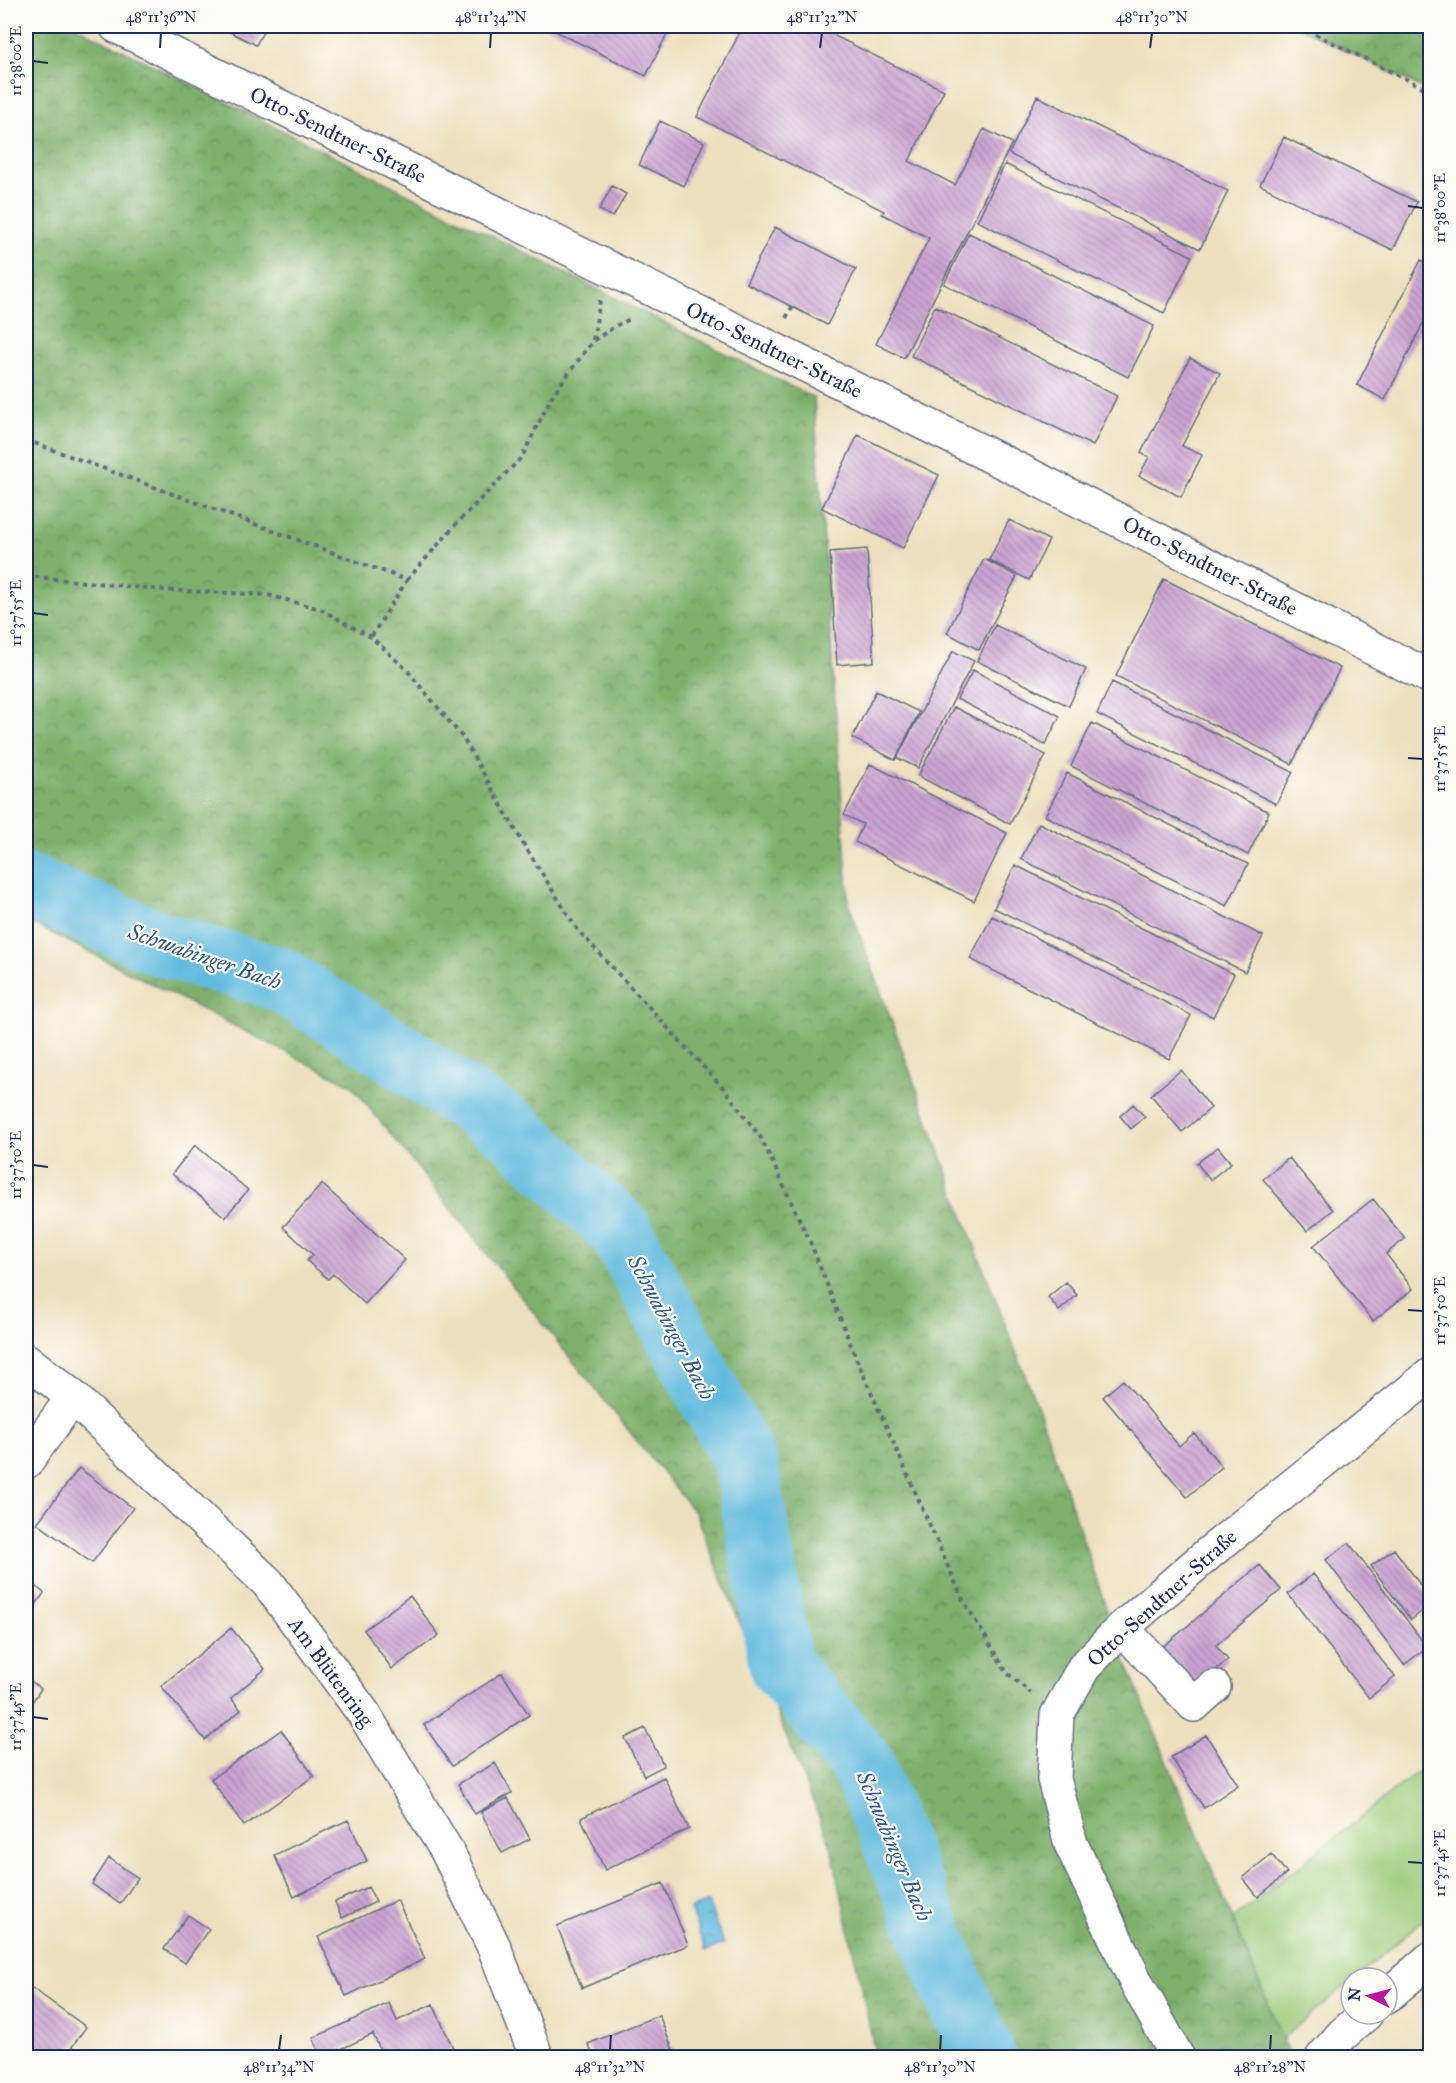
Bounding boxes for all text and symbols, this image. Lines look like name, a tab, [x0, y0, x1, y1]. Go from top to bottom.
text: 48°11'36"N	[126, 8, 197, 26]
text: 48°11'34"N	[455, 8, 527, 26]
text: 48°11'32"N	[787, 8, 858, 26]
text: 48°11'30"N	[1116, 8, 1188, 26]
text: 11°38'00"E	[7, 26, 25, 96]
street label: Otto-Sendtner-Straße	[246, 81, 431, 189]
text: 11°38'00"E	[1431, 173, 1449, 243]
street label: Otto-Sendtner-Straße	[682, 296, 867, 404]
street label: Otto-Sendtner-Straße	[1118, 511, 1302, 621]
text: 11°37'55"E	[7, 579, 25, 646]
text: 11°37'55"E	[1431, 725, 1449, 792]
water label: Schwabinger Bach	[124, 917, 285, 995]
text: 11°37'50"E	[7, 1131, 25, 1199]
water label: Schwabinger Bach	[622, 1249, 721, 1405]
text: 11°37'50"E	[1431, 1277, 1449, 1345]
street label: Otto-Sendtner-Straße	[1082, 1524, 1243, 1672]
street label: Am Blütenring	[282, 1611, 380, 1732]
text: 11°37'45"E	[7, 1683, 25, 1751]
water label: Schwabinger Bach	[850, 1766, 938, 1925]
text: 11°37'45"E	[1431, 1829, 1449, 1897]
north arrow	[1339, 1966, 1399, 2026]
text: N	[1344, 1986, 1365, 2002]
text: 48°11'34"N	[243, 2058, 315, 2076]
text: 48°11'32"N	[575, 2058, 646, 2076]
text: 48°11'30"N	[904, 2058, 976, 2076]
text: 48°11'28"N	[1234, 2058, 1306, 2076]

